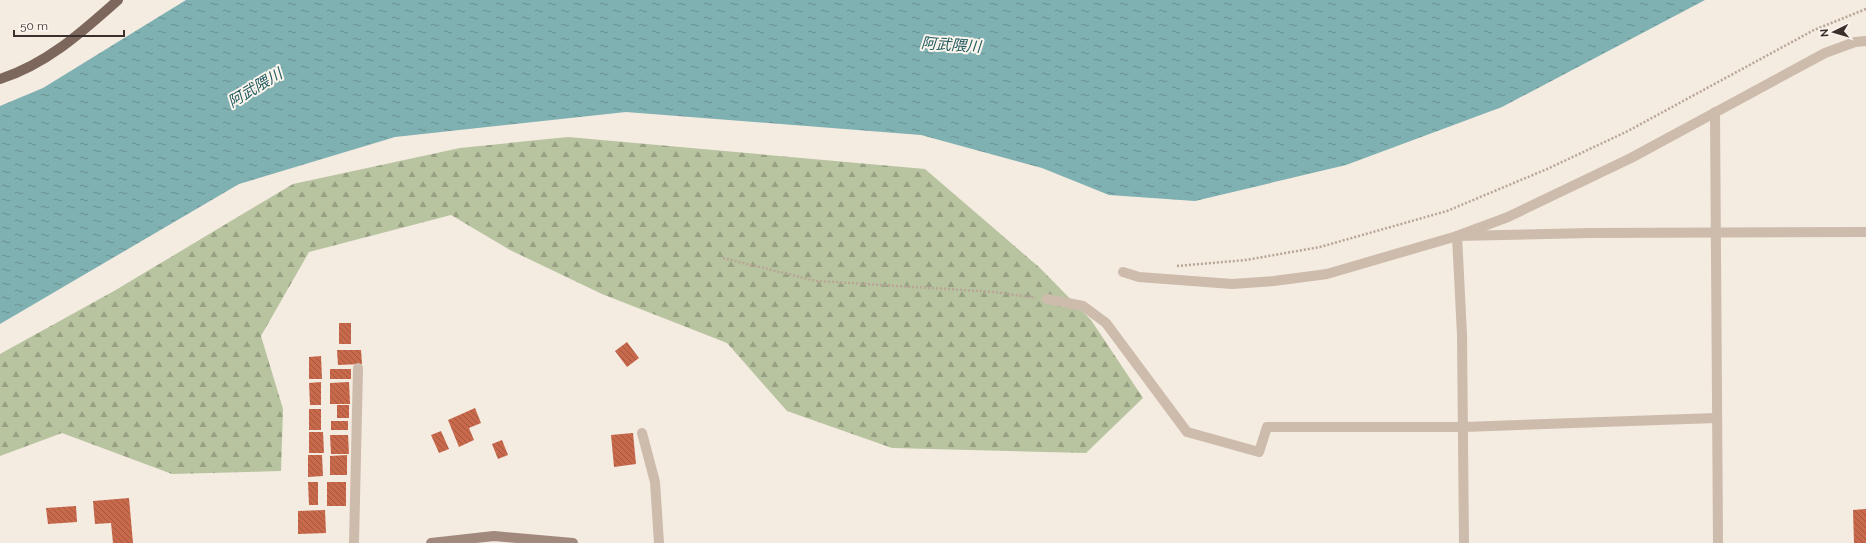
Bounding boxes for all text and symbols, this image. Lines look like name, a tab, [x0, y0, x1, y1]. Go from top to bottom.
scale bar	[14, 12, 124, 38]
north arrow	[1814, 12, 1854, 52]
text: 50 m	[20, 19, 48, 33]
text: N	[1818, 28, 1831, 38]
water label: 阿武隈川	[920, 34, 984, 56]
water label: 阿武隈川	[225, 64, 287, 111]

